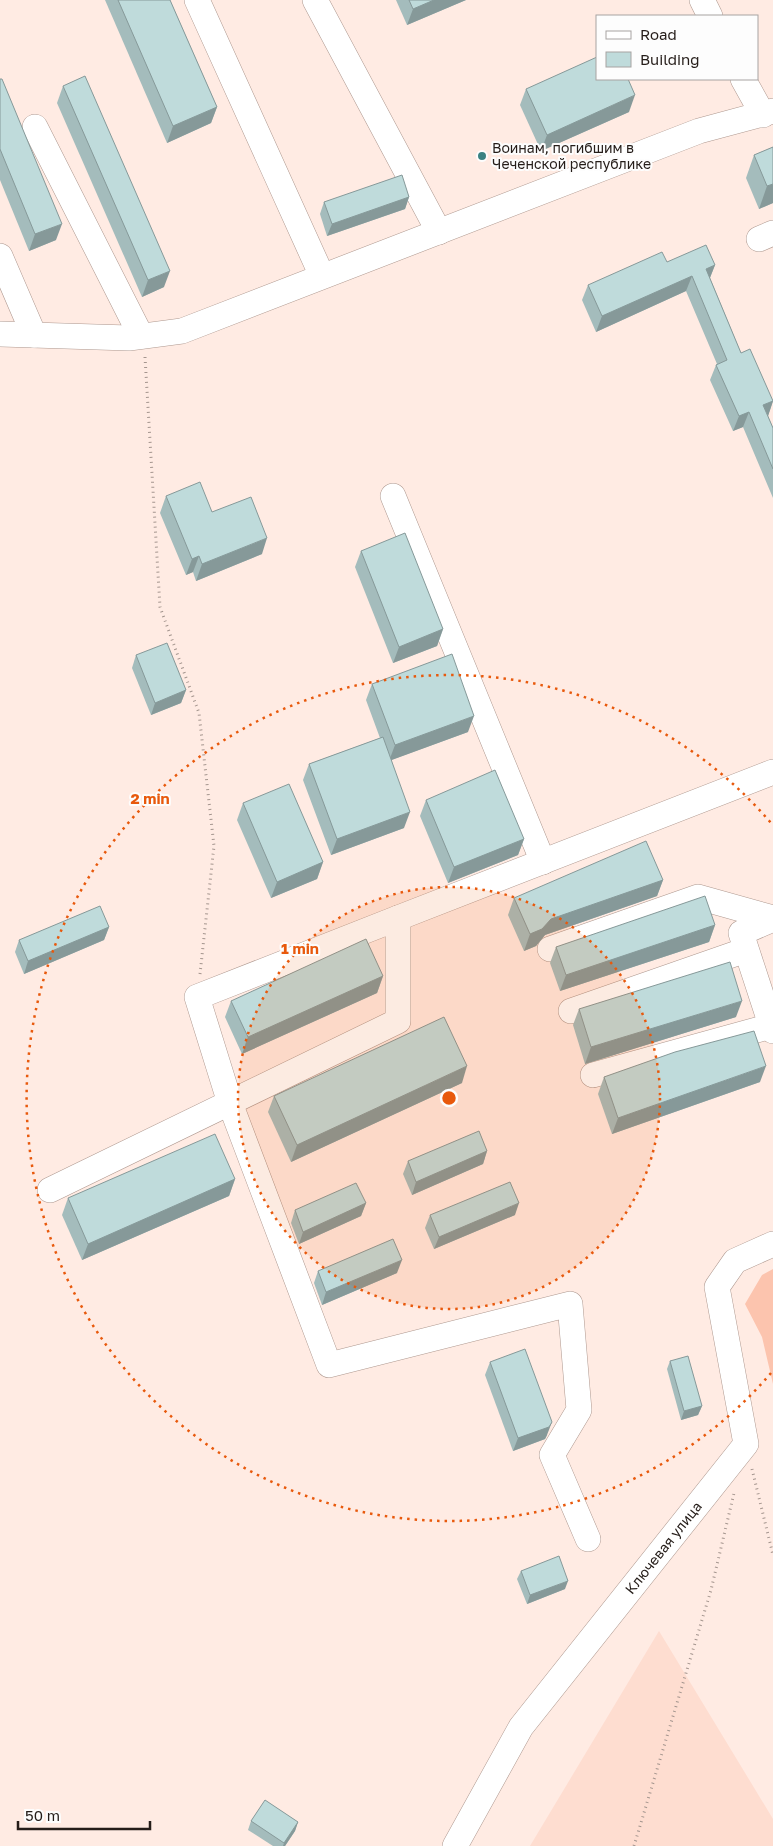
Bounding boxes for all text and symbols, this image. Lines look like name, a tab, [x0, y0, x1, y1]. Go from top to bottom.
legend	[596, 15, 758, 80]
text: Road	[640, 25, 677, 43]
text: Building	[640, 50, 700, 68]
place label: Воинам, погибшим в Чеченской республике	[492, 139, 651, 172]
marker: Воинам, погибшим в Чеченской республике	[476, 150, 488, 162]
text: 2 min	[130, 789, 170, 807]
text: 1 min	[281, 939, 319, 957]
centre of rings	[440, 1089, 458, 1107]
street label: Ключевая улица	[621, 1498, 705, 1597]
scale bar	[18, 1798, 150, 1830]
text: 50 m	[25, 1806, 60, 1824]

